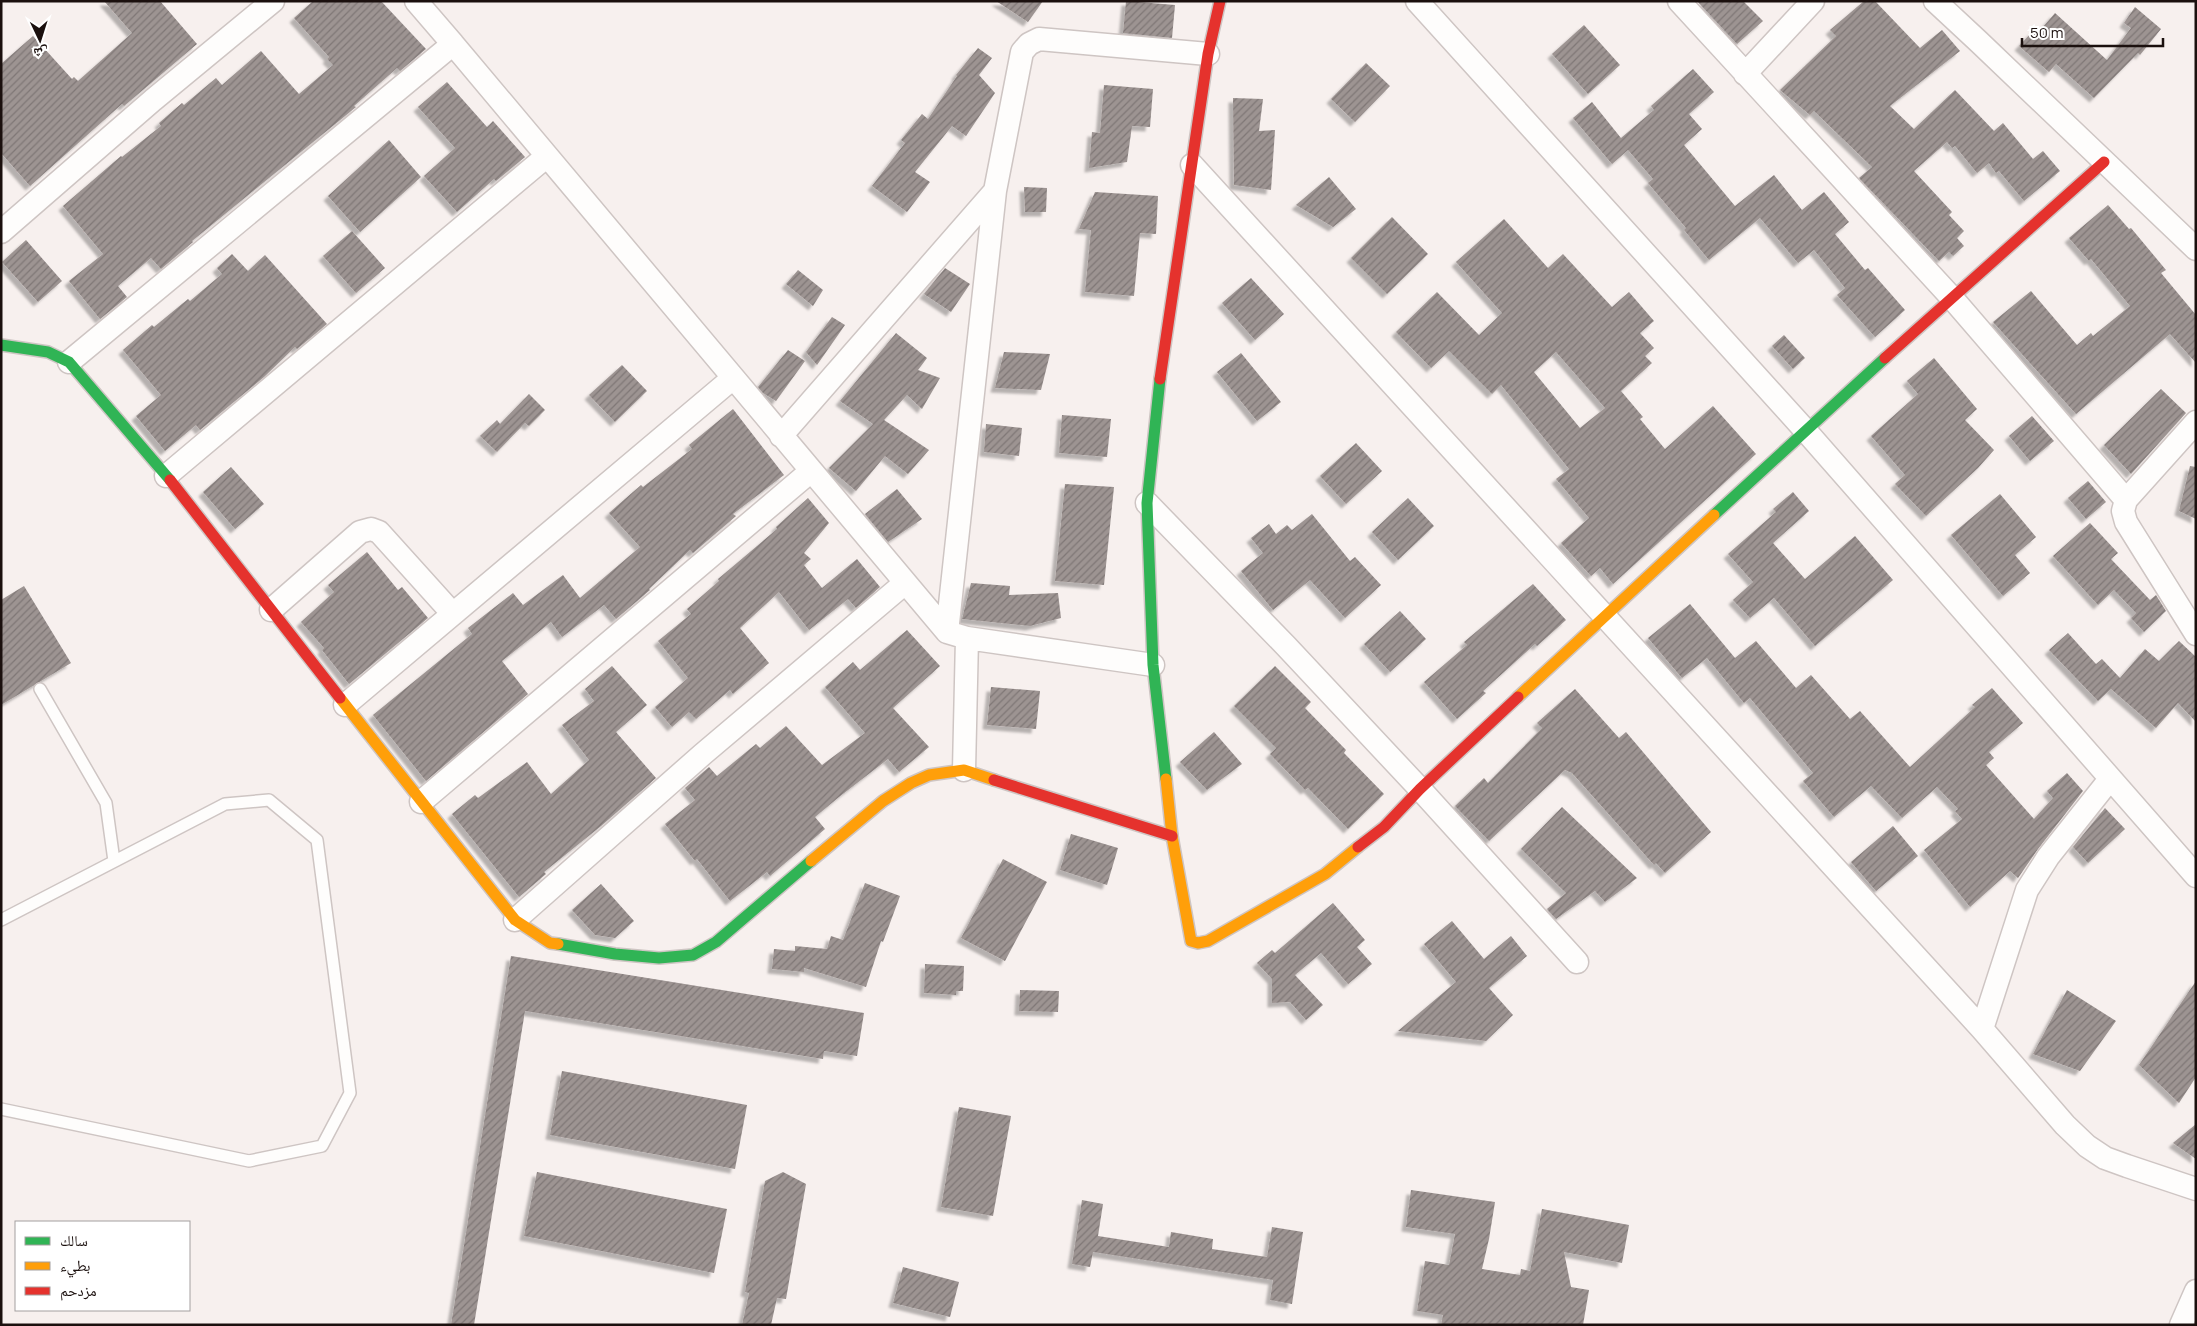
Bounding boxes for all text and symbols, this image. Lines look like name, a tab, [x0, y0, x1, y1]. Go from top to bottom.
north arrow	[15, 15, 65, 65]
scale bar	[2022, 15, 2163, 47]
text: 50 m	[2030, 22, 2064, 43]
text: ش	[33, 43, 49, 63]
legend	[15, 1221, 190, 1311]
text: سالك	[60, 1230, 88, 1251]
text: بطيء	[60, 1255, 90, 1278]
text: مزدحم	[60, 1280, 97, 1301]

